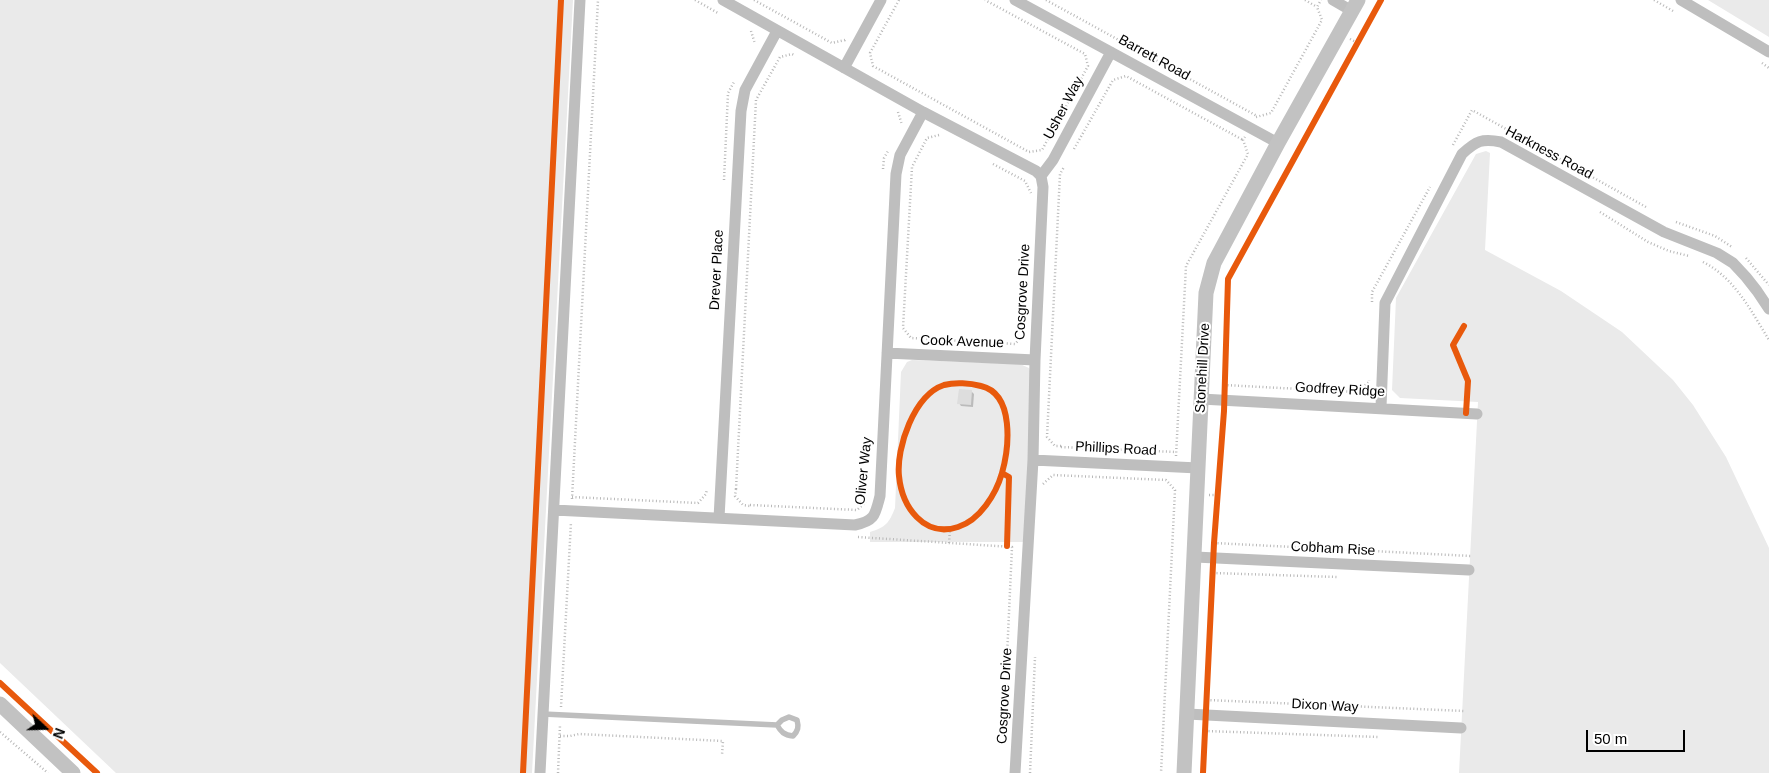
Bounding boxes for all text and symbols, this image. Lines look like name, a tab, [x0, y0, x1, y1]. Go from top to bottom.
street label: Barrett Road	[1115, 31, 1193, 85]
street label: Usher Way	[1040, 74, 1088, 142]
street label: Harkness Road	[1502, 123, 1596, 183]
street label: Drever Place	[706, 229, 728, 311]
street label: Cosgrove Drive	[1012, 243, 1034, 341]
street label: Stonehill Drive	[1192, 322, 1214, 414]
street label: Cook Avenue	[920, 332, 1004, 352]
street label: Godfrey Ridge	[1294, 379, 1386, 401]
street label: Oliver Way	[852, 436, 876, 506]
street label: Phillips Road	[1075, 438, 1157, 460]
street label: Cobham Rise	[1290, 538, 1376, 560]
street label: Cosgrove Drive	[994, 647, 1016, 745]
street label: Dixon Way	[1291, 696, 1359, 716]
north arrow	[20, 703, 70, 753]
scale bar	[1589, 720, 1688, 752]
text: N	[50, 726, 68, 741]
text: 50 m	[1594, 730, 1627, 747]

